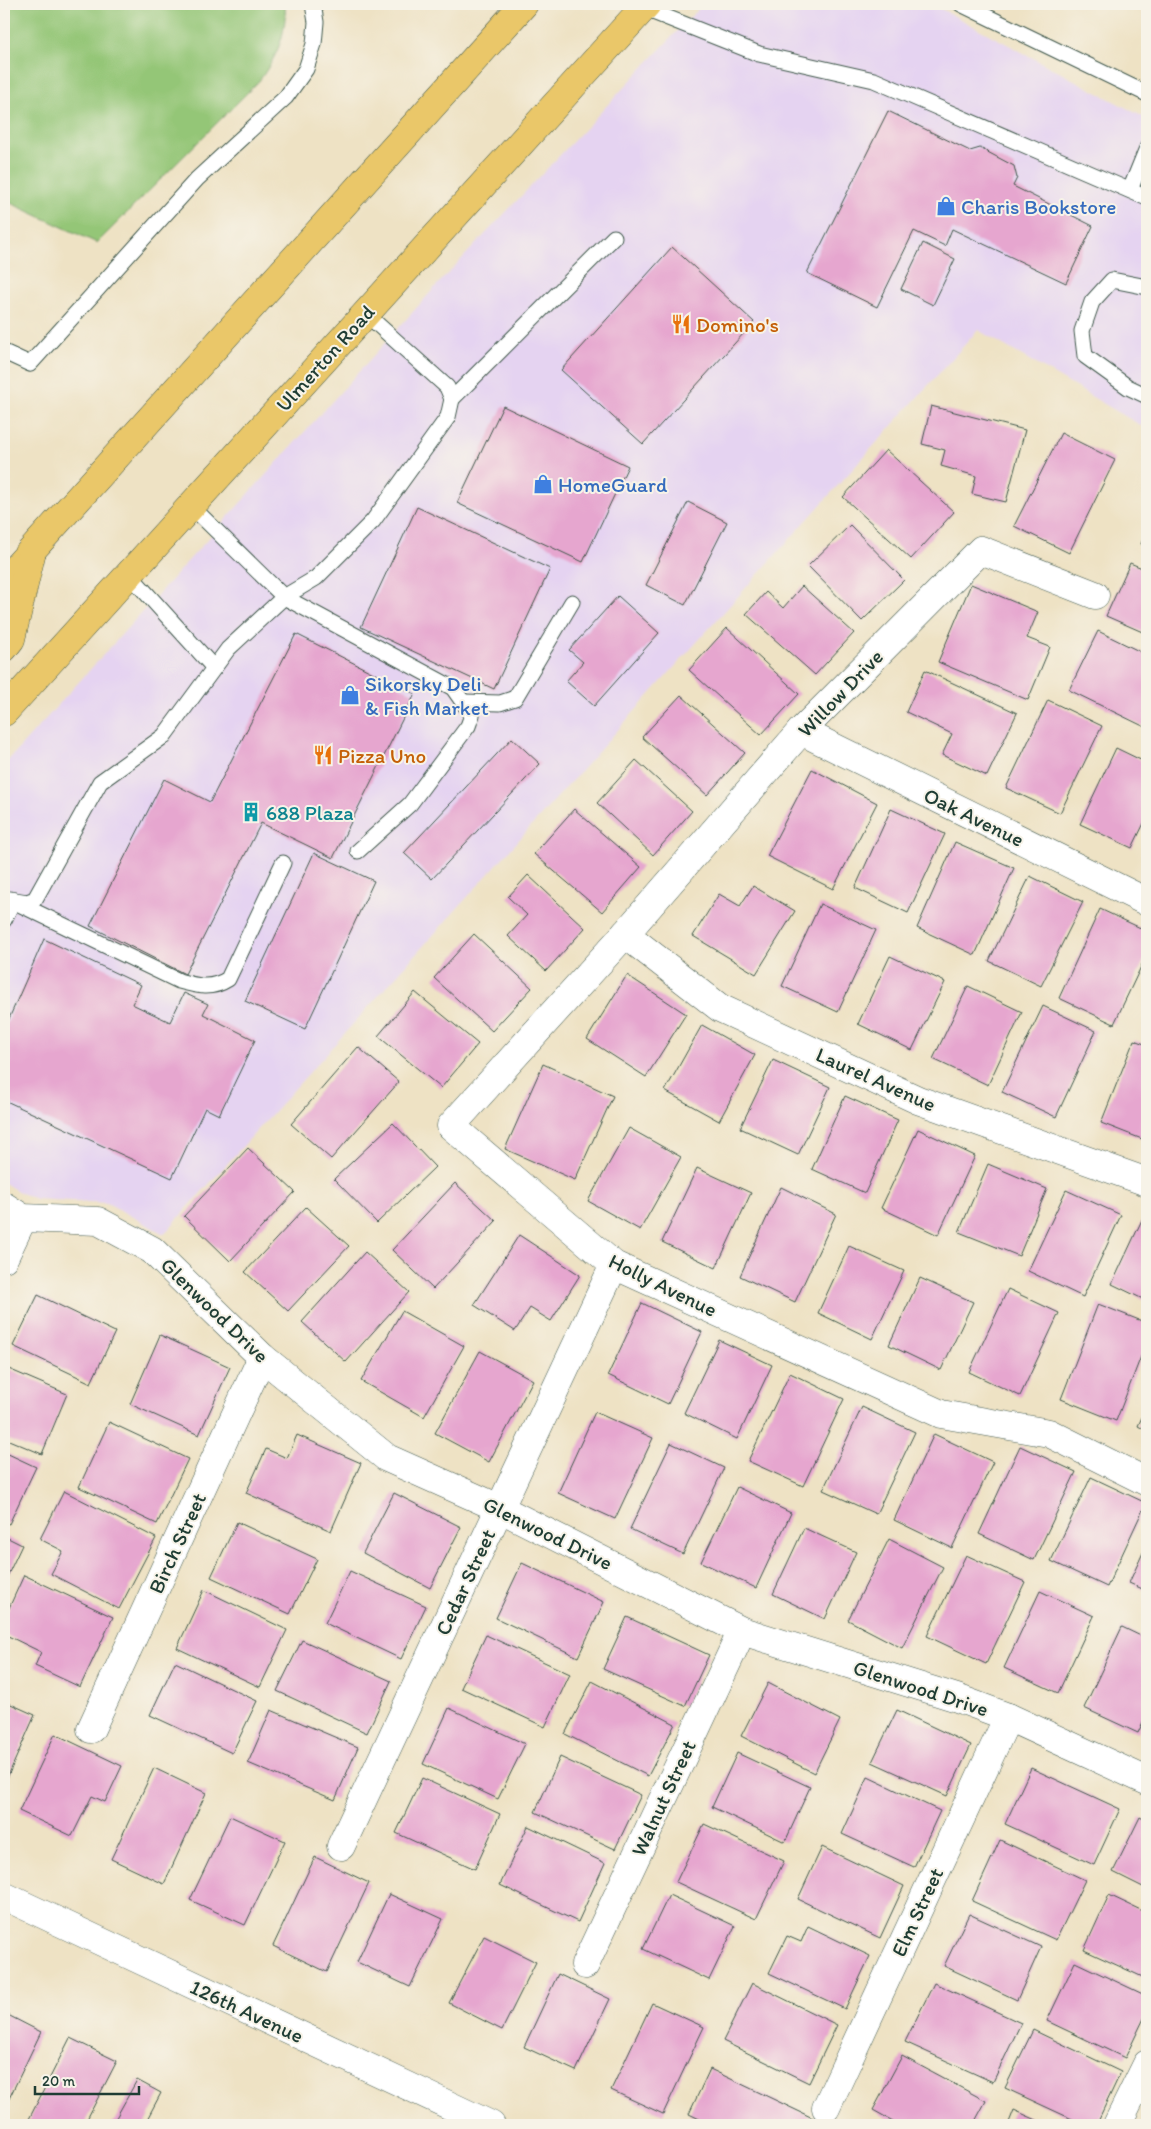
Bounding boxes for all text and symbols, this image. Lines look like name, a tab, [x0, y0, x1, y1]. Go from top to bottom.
place label: Charis Bookstore	[961, 194, 1116, 219]
shop icon: Charis Bookstore	[935, 195, 957, 217]
street label: Ulmerton Road	[270, 299, 380, 417]
place label: Domino's	[696, 312, 779, 337]
restaurant icon: Domino's	[670, 313, 692, 335]
place label: HomeGuard	[558, 472, 668, 497]
shop icon: HomeGuard	[532, 473, 554, 495]
street label: Willow Drive	[792, 644, 888, 742]
place label: Sikorsky Deli & Fish Market	[365, 671, 489, 720]
shop icon: Sikorsky Deli & Fish Market	[339, 684, 361, 706]
place label: Pizza Uno	[338, 743, 426, 768]
restaurant icon: Pizza Uno	[312, 744, 334, 766]
street label: Oak Avenue	[920, 782, 1028, 852]
place label: 688 Plaza	[266, 800, 354, 825]
building icon: 688 Plaza	[240, 801, 262, 823]
street label: Laurel Avenue	[812, 1041, 940, 1117]
street label: Holly Avenue	[605, 1248, 721, 1322]
street label: Glenwood Drive	[156, 1252, 274, 1368]
street label: Birch Street	[143, 1489, 211, 1597]
street label: Glenwood Drive	[479, 1491, 617, 1575]
street label: Cedar Street	[430, 1525, 501, 1639]
street label: Glenwood Drive	[850, 1654, 992, 1722]
street label: Walnut Street	[625, 1736, 701, 1860]
street label: Elm Street	[886, 1864, 948, 1960]
street label: 126th Avenue	[186, 1974, 308, 2048]
scale bar	[35, 2064, 139, 2096]
text: 20 m	[42, 2072, 76, 2090]

